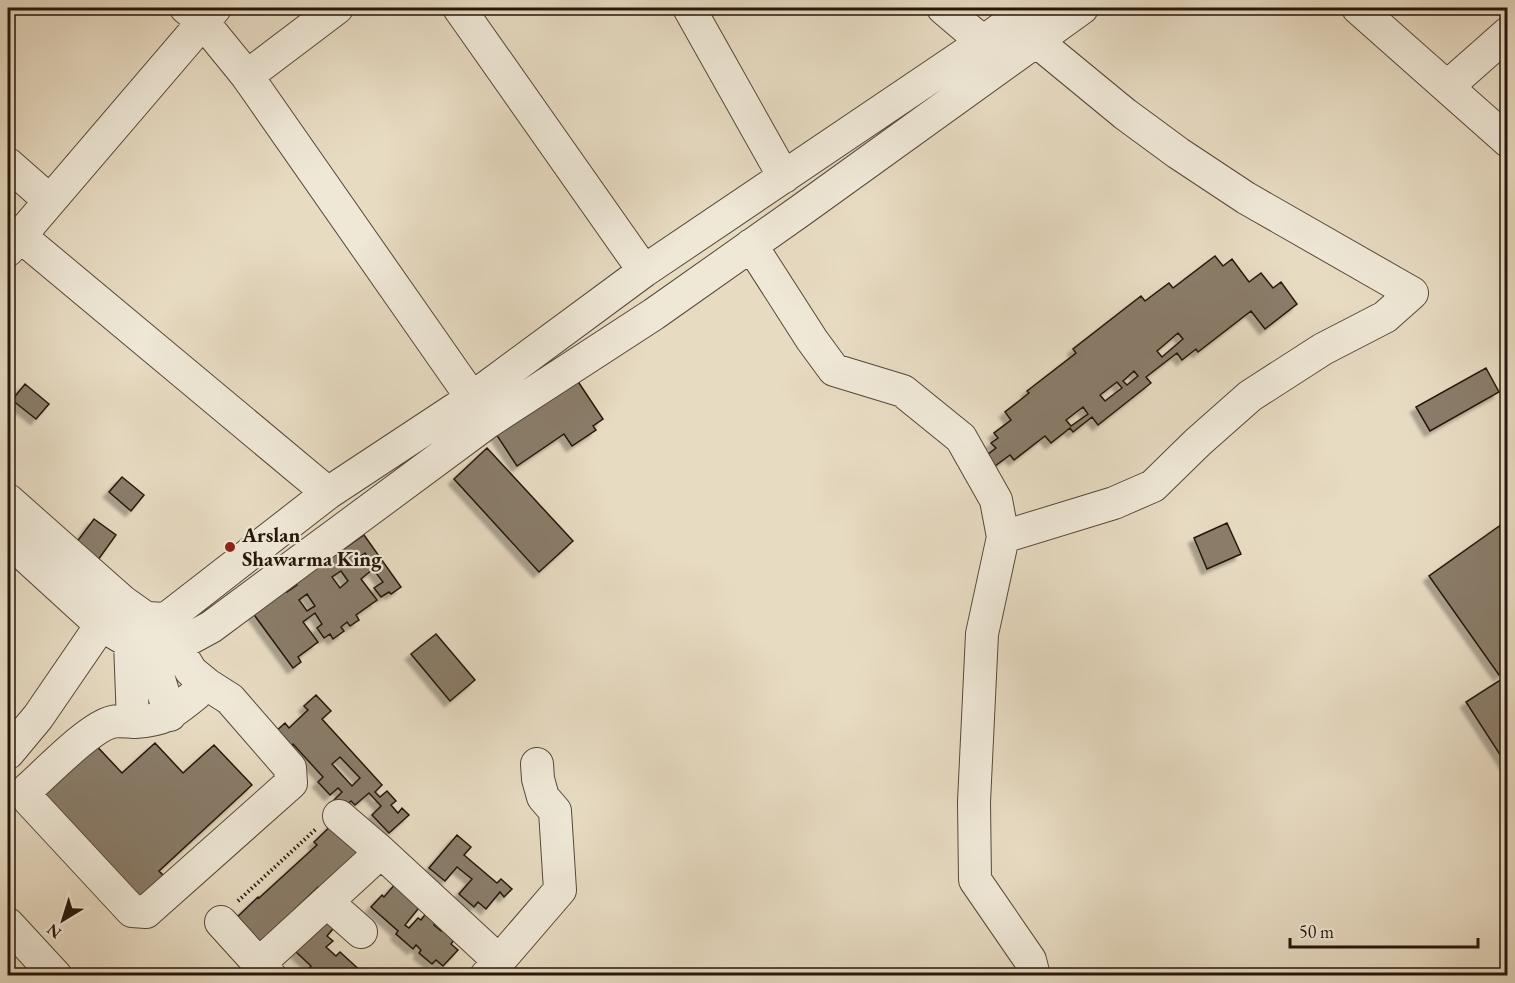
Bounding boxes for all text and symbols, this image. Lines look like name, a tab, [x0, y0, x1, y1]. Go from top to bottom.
place label: Arslan Shawarma King	[241, 521, 382, 572]
marker: Arslan Shawarma King	[223, 540, 237, 554]
north arrow	[33, 890, 93, 950]
scale bar	[1290, 911, 1478, 949]
text: N	[42, 919, 66, 944]
text: 50 m	[1299, 920, 1334, 943]

